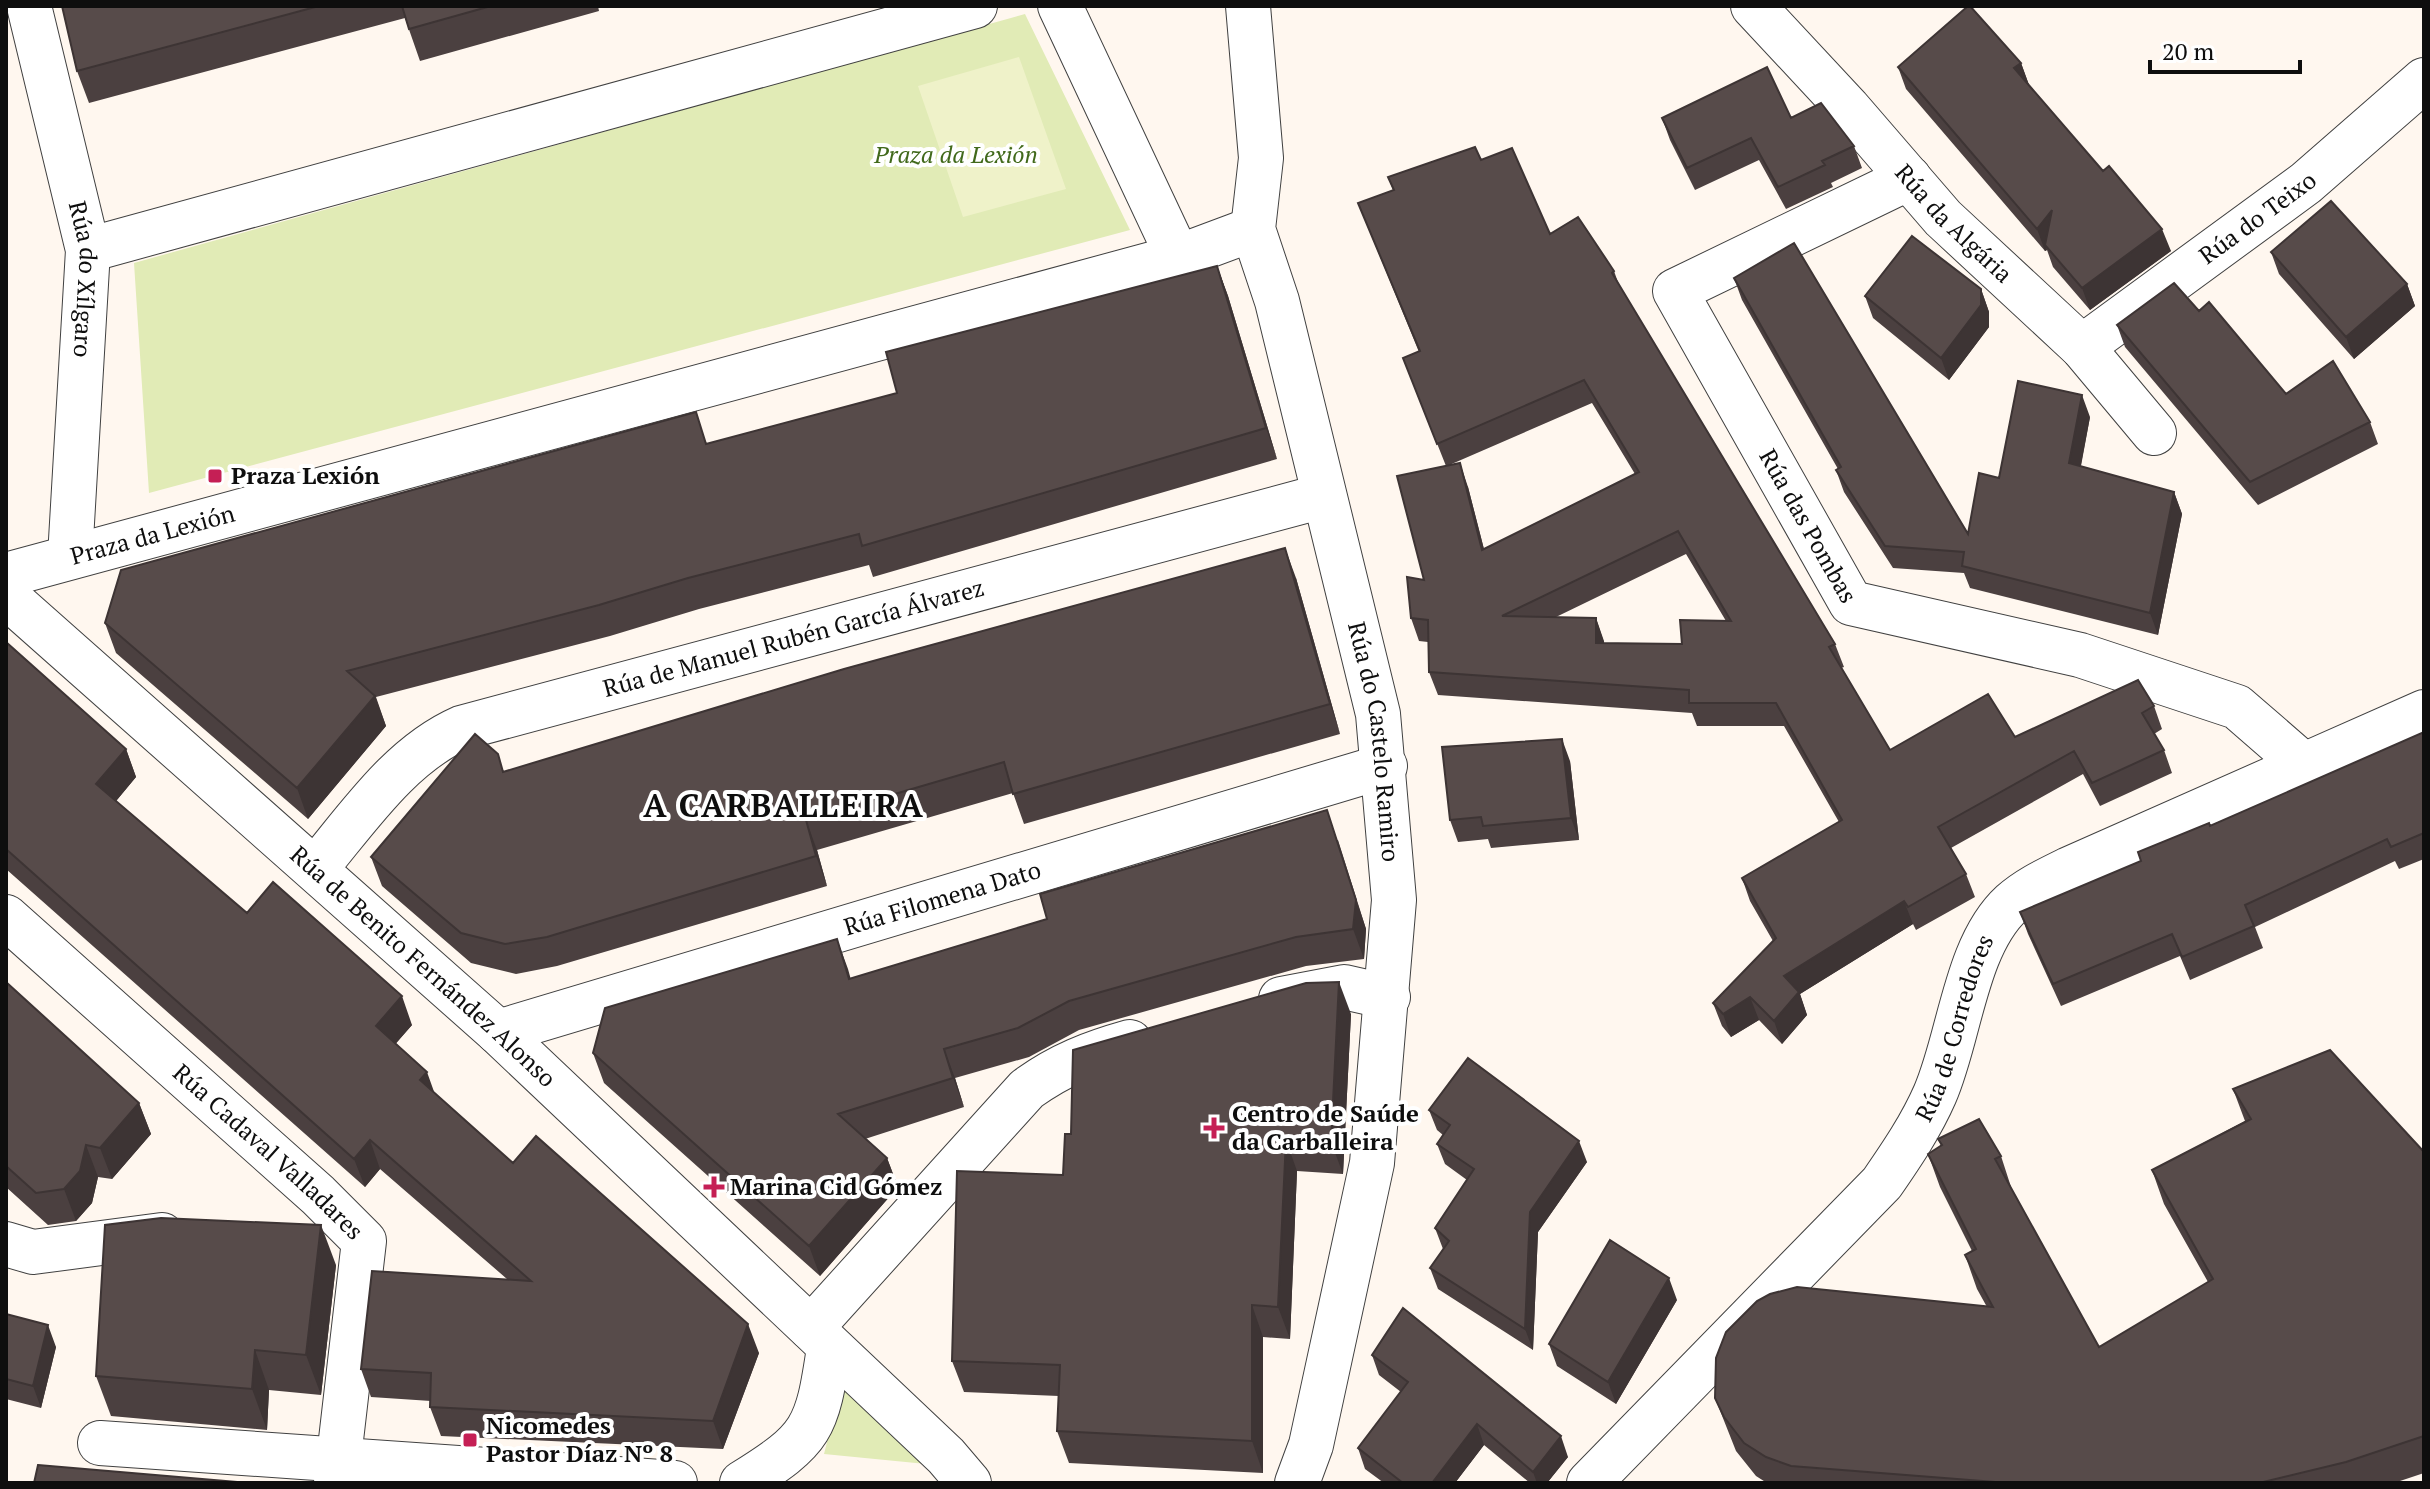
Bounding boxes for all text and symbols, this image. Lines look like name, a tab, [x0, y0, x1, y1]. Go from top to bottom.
scale bar	[2150, 24, 2300, 74]
text: 20 m	[2162, 35, 2214, 67]
park label: Praza da Lexión	[873, 138, 1038, 170]
street label: Rúa da Algária	[1888, 157, 2020, 289]
street label: Rúa do Teixo	[2192, 164, 2323, 271]
street label: Rúa do Xílgaro	[62, 198, 105, 358]
street label: Rúa das Pombas	[1752, 443, 1865, 609]
place label: Praza Lexión	[231, 459, 380, 491]
marker: Praza Lexión	[206, 467, 224, 485]
street label: Praza da Lexión	[67, 497, 238, 572]
street label: Rúa de Manuel Rubén García Álvarez	[599, 571, 987, 704]
street label: Rúa do Castelo Ramiro	[1341, 618, 1408, 863]
district label: A CARBALLEIRA	[643, 784, 925, 826]
street label: Rúa de Benito Fernández Alonso	[284, 838, 563, 1094]
street label: Rúa Filomena Dato	[840, 853, 1045, 942]
street label: Rúa de Corredores	[1907, 928, 2001, 1127]
street label: Rúa Cadaval Valladares	[167, 1056, 371, 1246]
place label: Centro de Saúde da Carballeira	[1232, 1097, 1419, 1157]
marker: Centro de Saúde da Carballeira	[1203, 1117, 1225, 1139]
place label: Marina Cid Gómez	[730, 1170, 942, 1202]
marker: Marina Cid Gómez	[705, 1178, 723, 1196]
place label: Nicomedes Pastor Díaz Nº 8	[486, 1409, 673, 1469]
marker: Nicomedes Pastor Díaz Nº 8	[461, 1431, 479, 1449]

